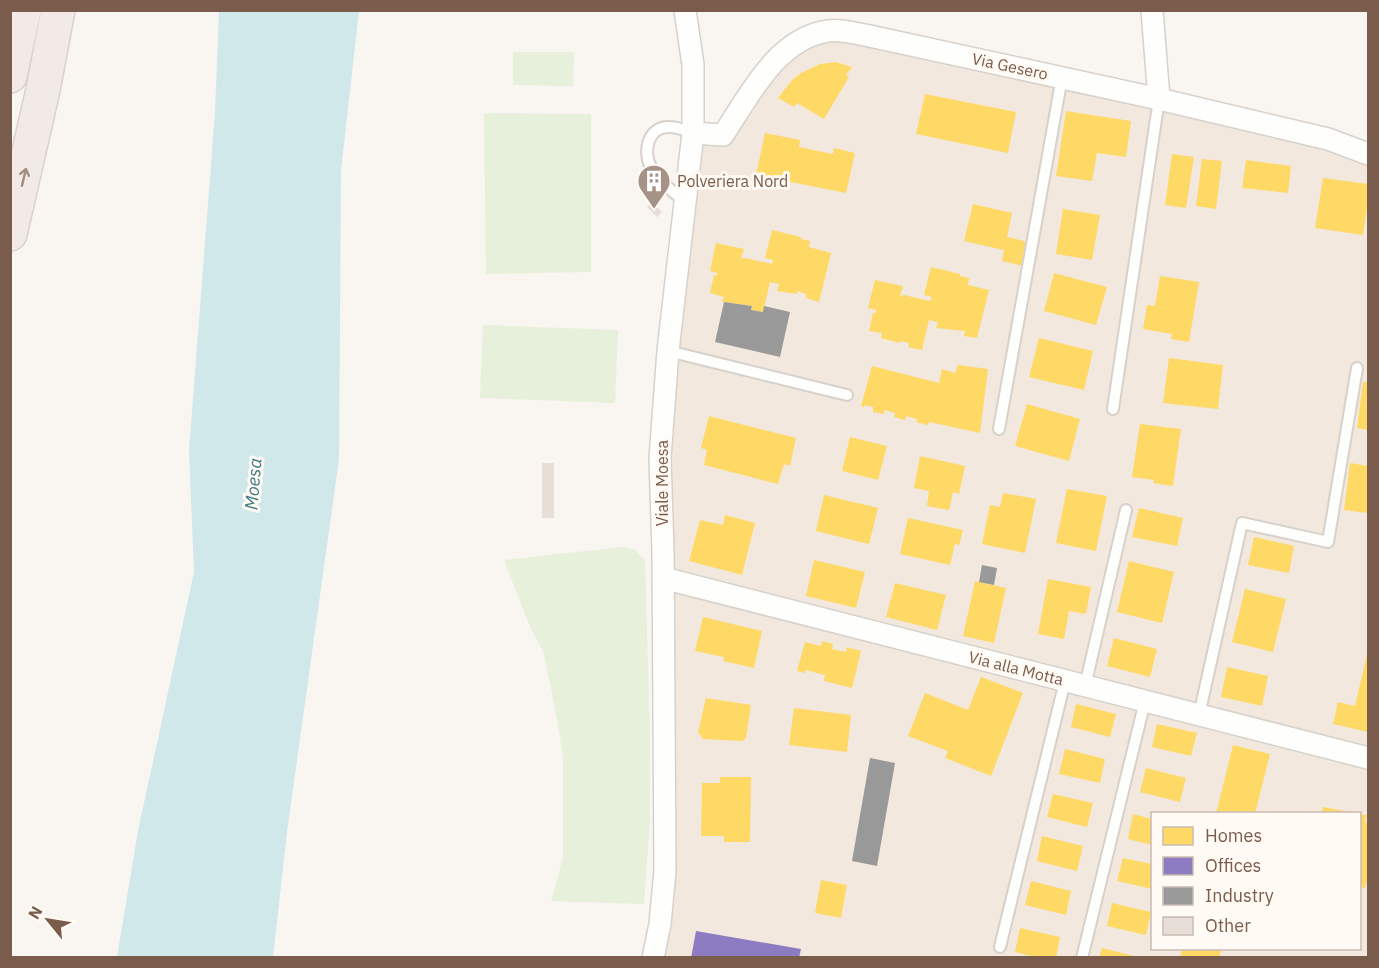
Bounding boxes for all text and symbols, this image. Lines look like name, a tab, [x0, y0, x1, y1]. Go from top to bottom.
street label: Via Gesero	[970, 48, 1050, 84]
building icon: Polveriera Nord	[636, 163, 672, 210]
one-way arrow	[18, 168, 30, 187]
place label: Polveriera Nord	[677, 171, 788, 191]
street label: Viale Moesa	[652, 439, 672, 526]
water label: Moesa	[239, 457, 267, 511]
street label: Via alla Motta	[966, 647, 1066, 690]
legend	[1151, 812, 1361, 950]
text: Homes	[1205, 824, 1262, 847]
text: Offices	[1205, 854, 1261, 877]
text: Industry	[1205, 884, 1274, 907]
north arrow	[18, 890, 78, 950]
text: N	[23, 902, 47, 923]
text: Other	[1205, 914, 1251, 937]

